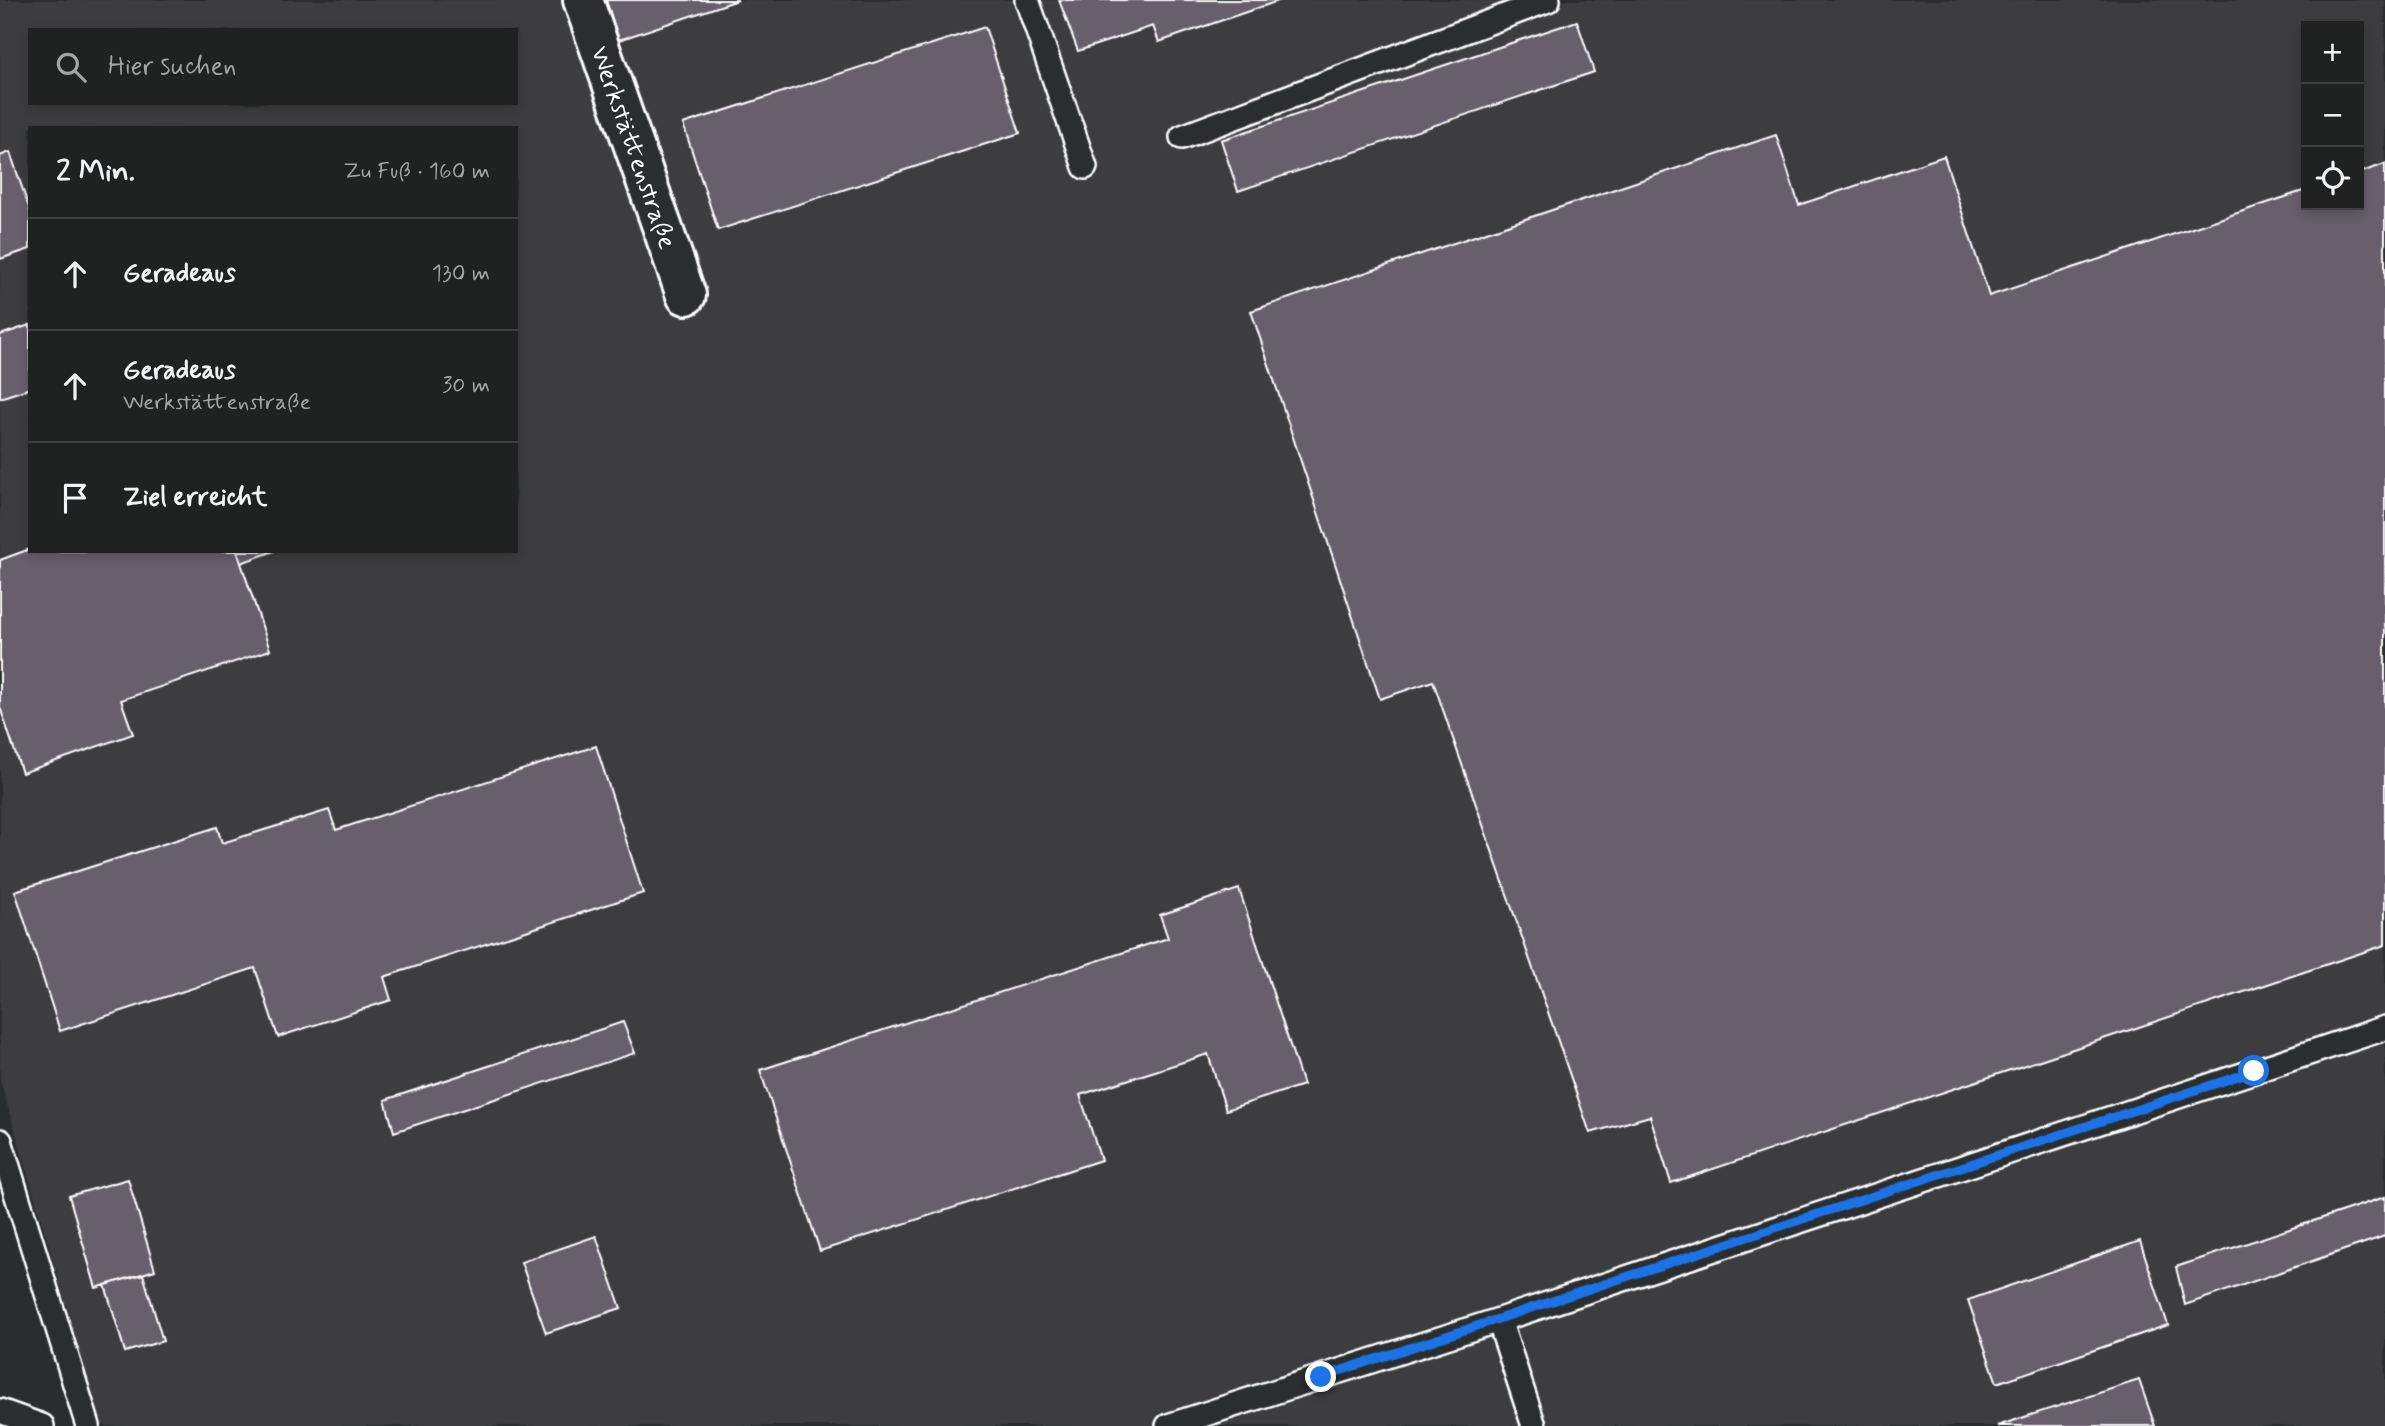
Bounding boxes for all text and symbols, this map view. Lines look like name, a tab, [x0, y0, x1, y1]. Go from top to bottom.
map controls	[2301, 21, 2364, 210]
button: +	[2301, 21, 2364, 84]
search box	[28, 28, 518, 105]
street label: Werkstättenstraße	[581, 42, 684, 254]
icon: search	[52, 48, 90, 86]
text: Hier suchen	[108, 50, 236, 84]
button: −	[2301, 84, 2364, 147]
button: locate	[2301, 147, 2364, 210]
text: 2 Min.	[56, 152, 135, 191]
text: Zu Fuß · 160 m	[343, 157, 490, 187]
icon: ahead	[56, 255, 94, 293]
text: Geradeaus	[123, 257, 236, 291]
text: 130 m	[432, 259, 490, 289]
text: Geradeaus	[123, 354, 236, 388]
icon: ahead	[56, 367, 94, 405]
text: 30 m	[442, 371, 490, 401]
text: Werkstättenstraße	[123, 388, 311, 418]
icon: arrive	[56, 479, 94, 517]
text: Ziel erreicht	[123, 481, 267, 515]
route start	[2238, 1055, 2269, 1086]
route end	[1305, 1361, 1336, 1392]

